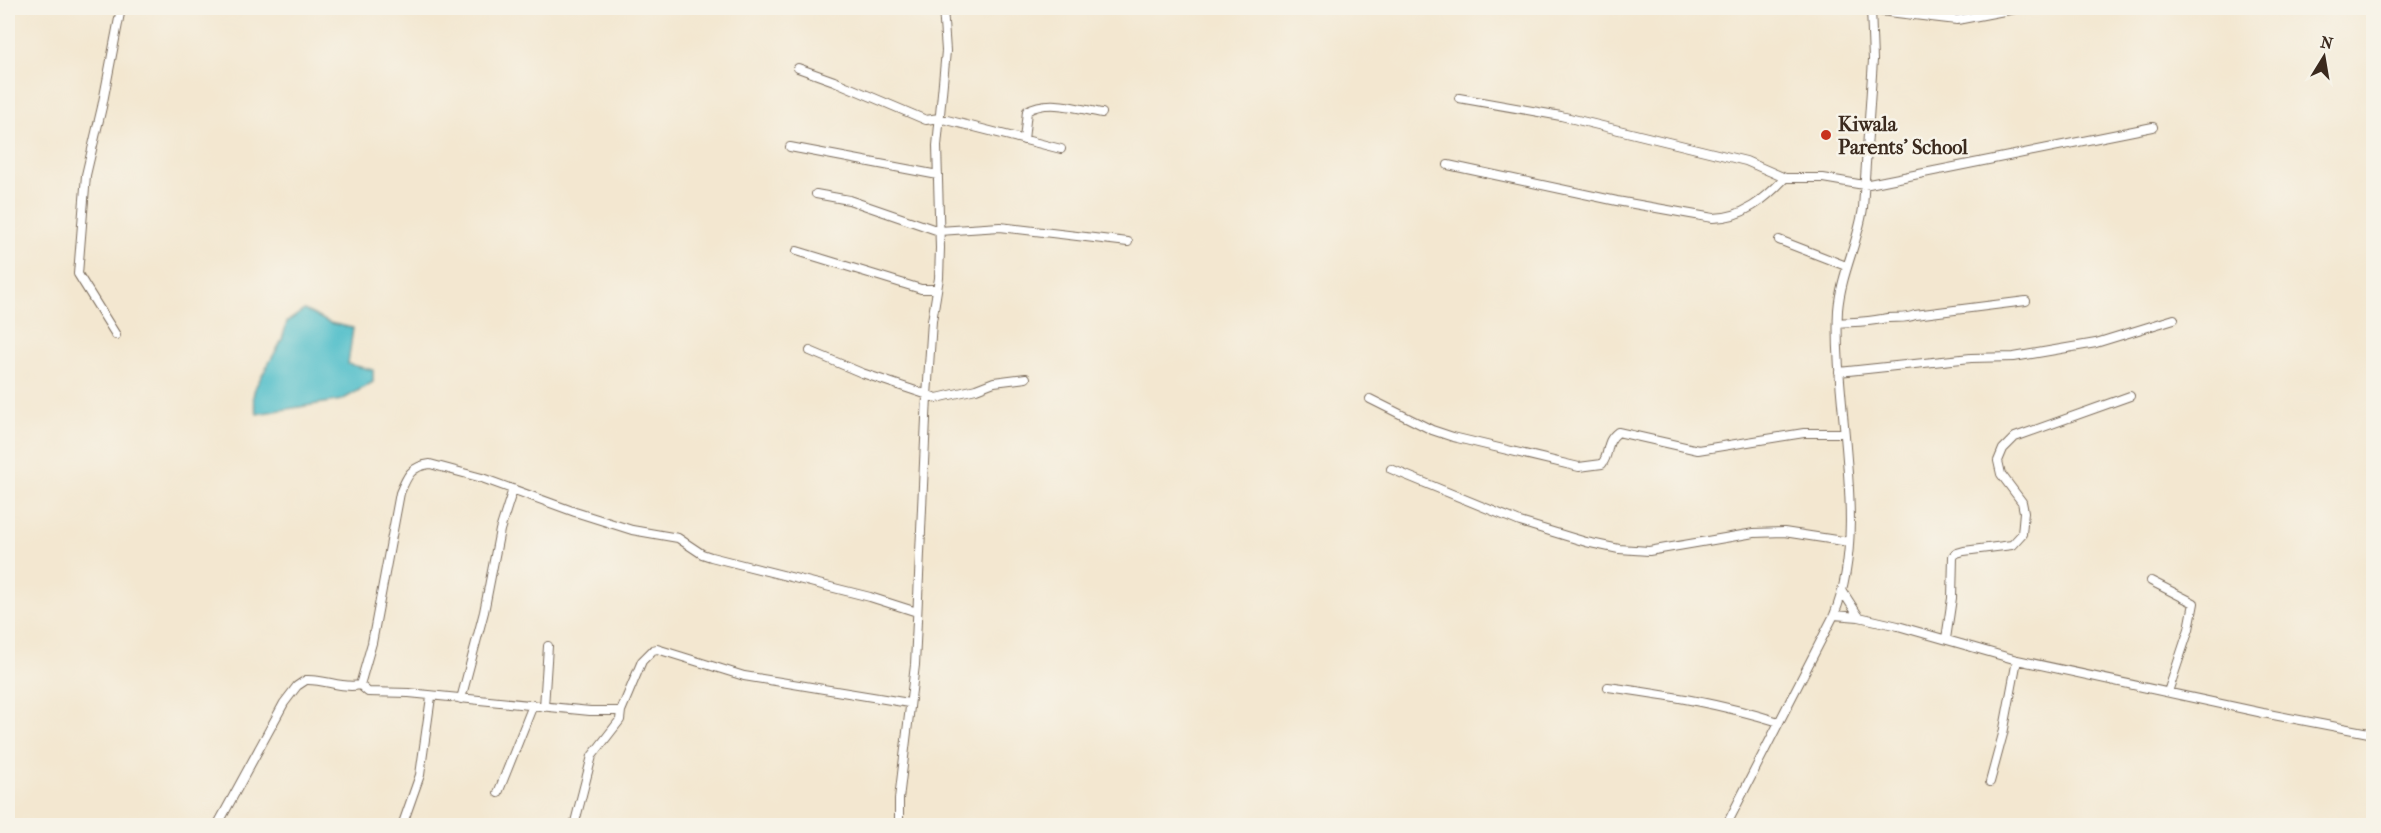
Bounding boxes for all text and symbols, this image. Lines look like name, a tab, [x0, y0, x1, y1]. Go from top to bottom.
north arrow	[2294, 27, 2354, 87]
text: N	[2319, 32, 2335, 53]
place label: Kiwala Parents' School	[1838, 113, 1968, 159]
marker: Kiwala Parents' School	[1819, 128, 1833, 142]

